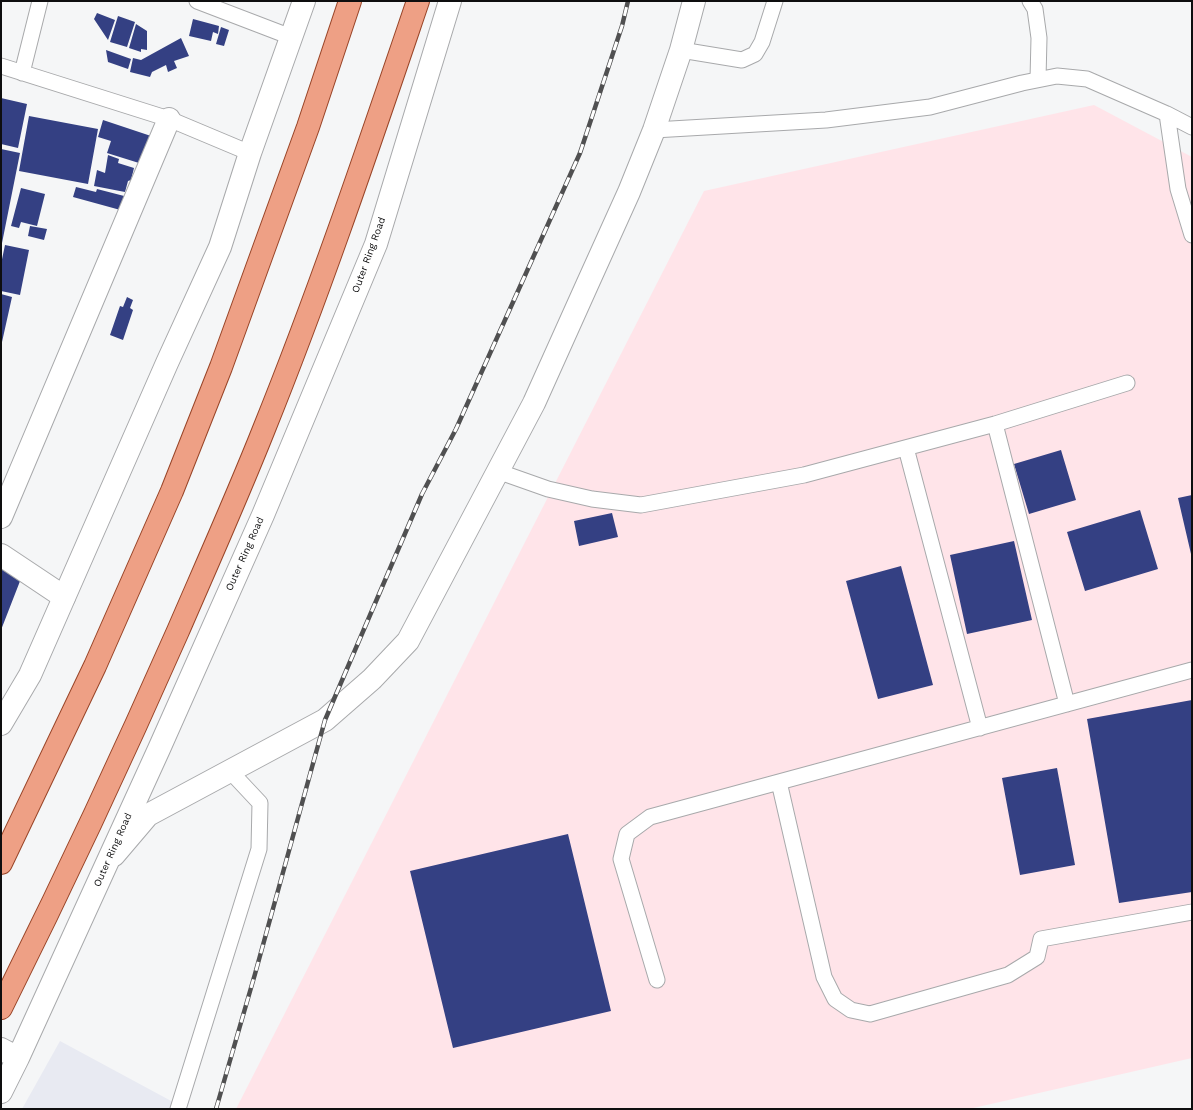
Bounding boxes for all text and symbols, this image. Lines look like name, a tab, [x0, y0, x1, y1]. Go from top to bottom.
street label: Outer Ring Road	[350, 216, 388, 294]
street label: Outer Ring Road	[223, 515, 267, 593]
street label: Outer Ring Road	[91, 811, 135, 889]

